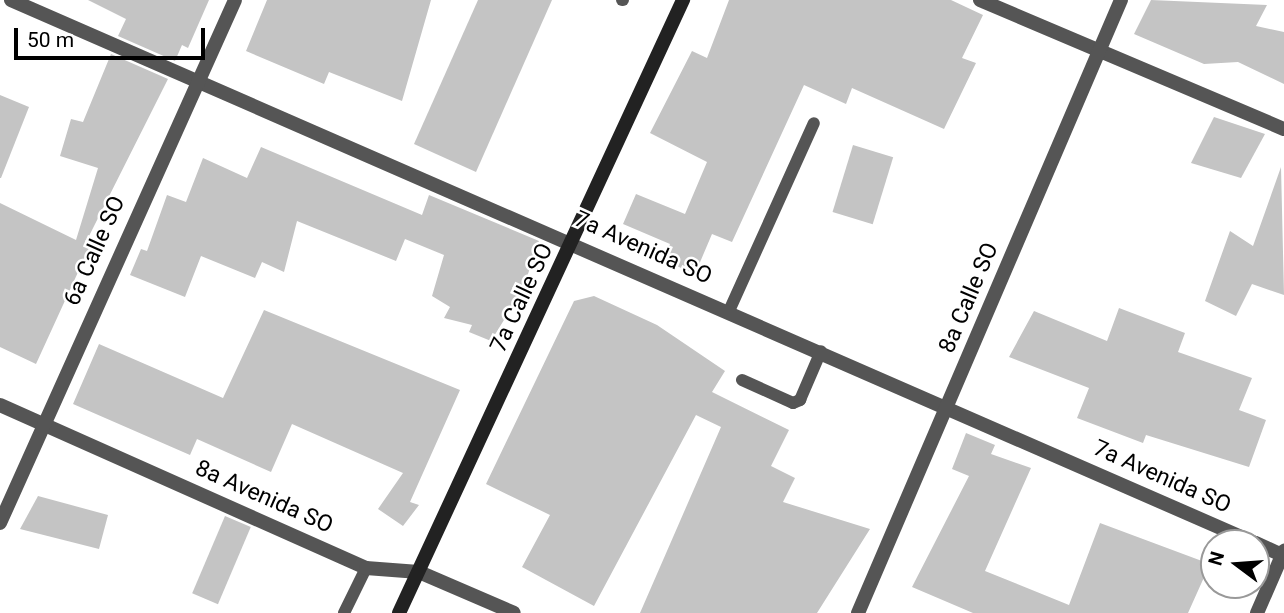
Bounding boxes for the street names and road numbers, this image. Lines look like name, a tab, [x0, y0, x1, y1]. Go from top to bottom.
street label: 6a Calle SO	[59, 192, 131, 310]
street label: 7a Avenida SO	[570, 205, 716, 291]
street label: 7a Calle SO	[485, 239, 559, 357]
street label: 8a Calle SO	[933, 239, 1005, 357]
street label: 7a Avenida SO	[1089, 434, 1235, 520]
street label: 8a Avenida SO	[191, 454, 337, 540]

